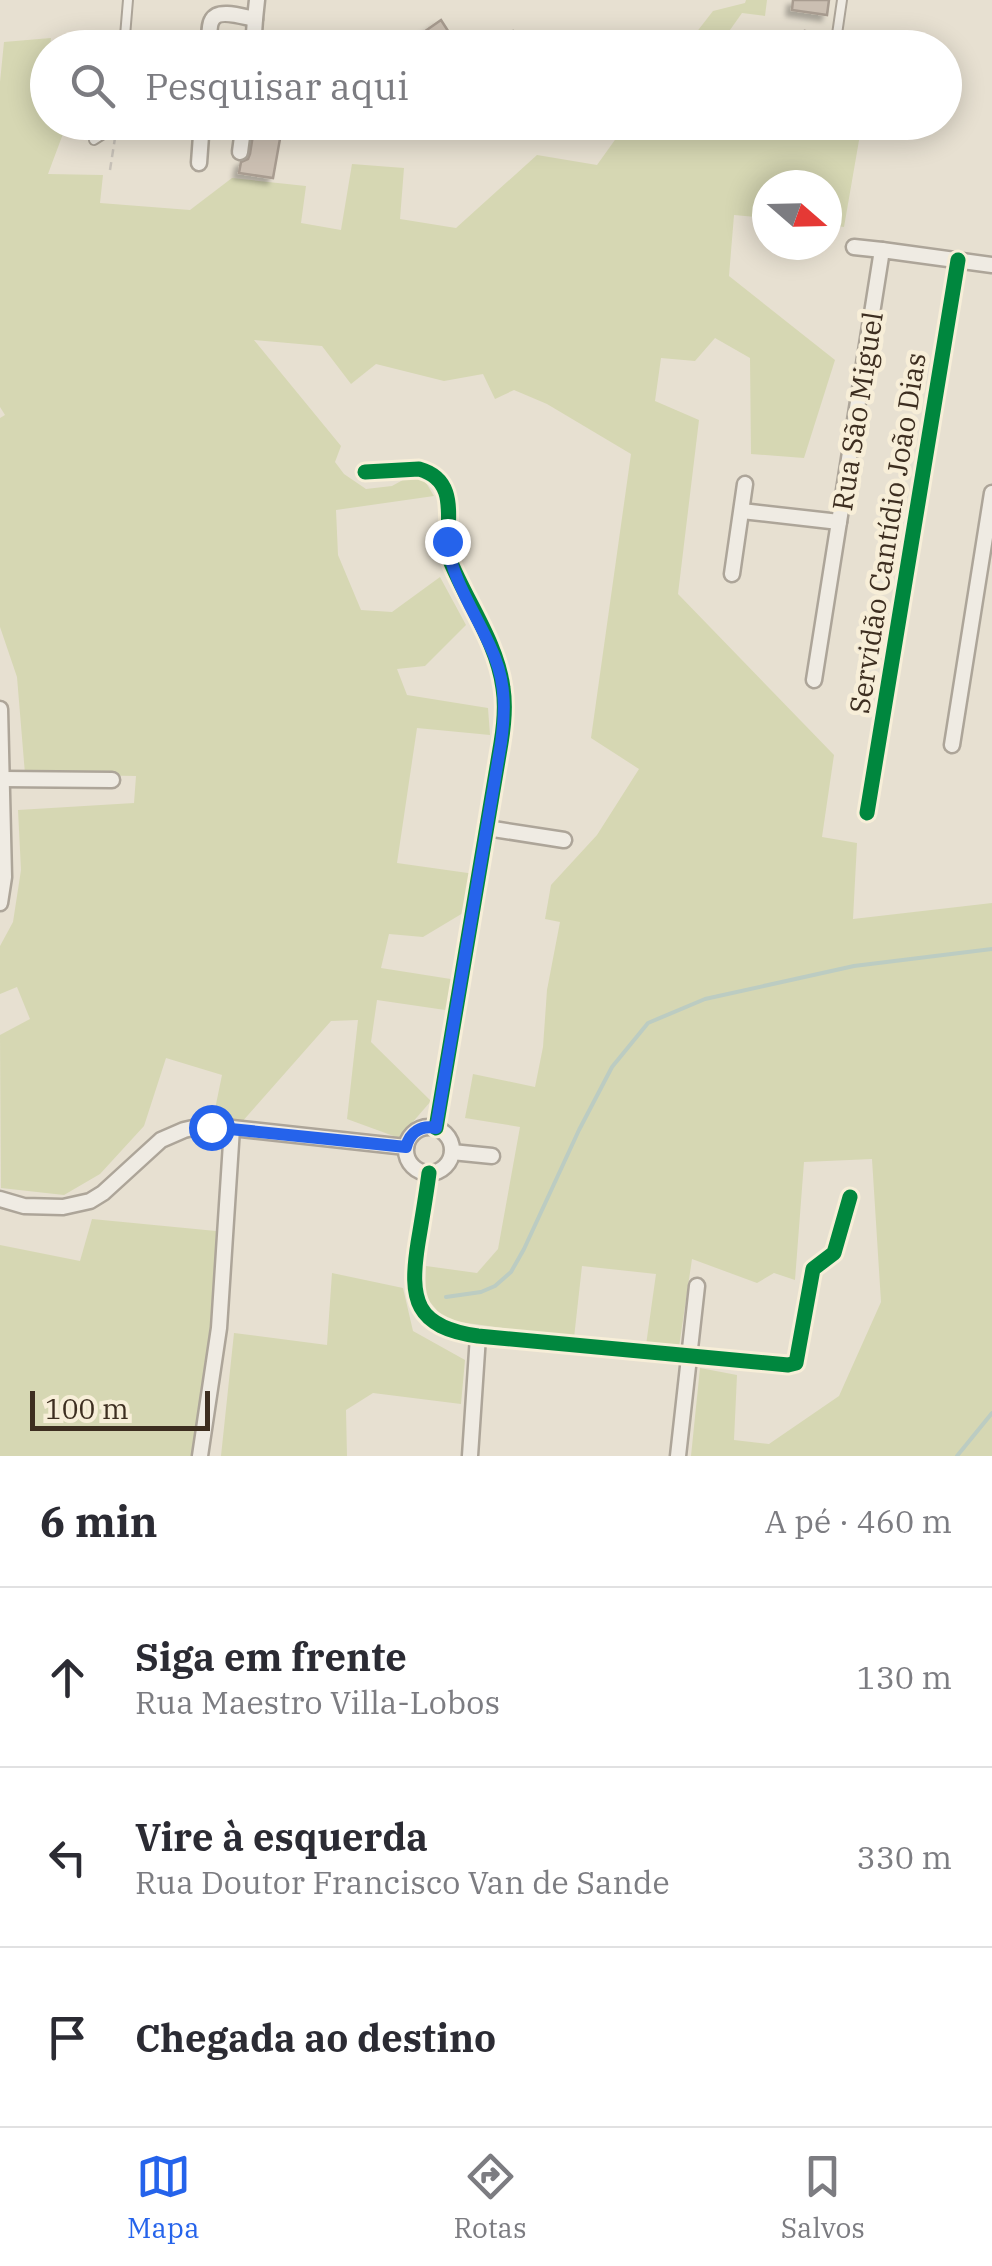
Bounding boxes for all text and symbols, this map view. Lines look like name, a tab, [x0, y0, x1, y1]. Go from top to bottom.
search box	[30, 30, 962, 140]
icon: search	[65, 58, 120, 113]
text: Pesquisar aqui	[145, 61, 409, 110]
north arrow	[752, 170, 842, 260]
street label: Rua São Miguel	[823, 309, 891, 513]
street label: Servidão Cantídio João Dias	[840, 350, 934, 716]
route end	[425, 519, 471, 565]
route start	[189, 1105, 235, 1151]
scale bar	[30, 1386, 210, 1430]
text: 100 m	[45, 1390, 129, 1427]
text: 6 min	[40, 1494, 158, 1549]
text: A pé · 460 m	[765, 1500, 952, 1542]
text: Siga em frente	[135, 1632, 407, 1681]
icon: ahead	[40, 1650, 95, 1705]
text: 130 m	[856, 1656, 952, 1698]
text: Rua Maestro Villa-Lobos	[135, 1681, 500, 1723]
text: Vire à esquerda	[135, 1812, 428, 1861]
icon: left	[40, 1830, 95, 1885]
text: 330 m	[856, 1836, 952, 1878]
text: Rua Doutor Francisco Van de Sande	[135, 1861, 670, 1903]
icon: arrive	[40, 2010, 95, 2065]
text: Chegada ao destino	[135, 2013, 496, 2062]
tab: Mapa	[127, 2149, 199, 2246]
tab: Rotas	[454, 2149, 527, 2246]
tab: Salvos	[781, 2149, 865, 2246]

